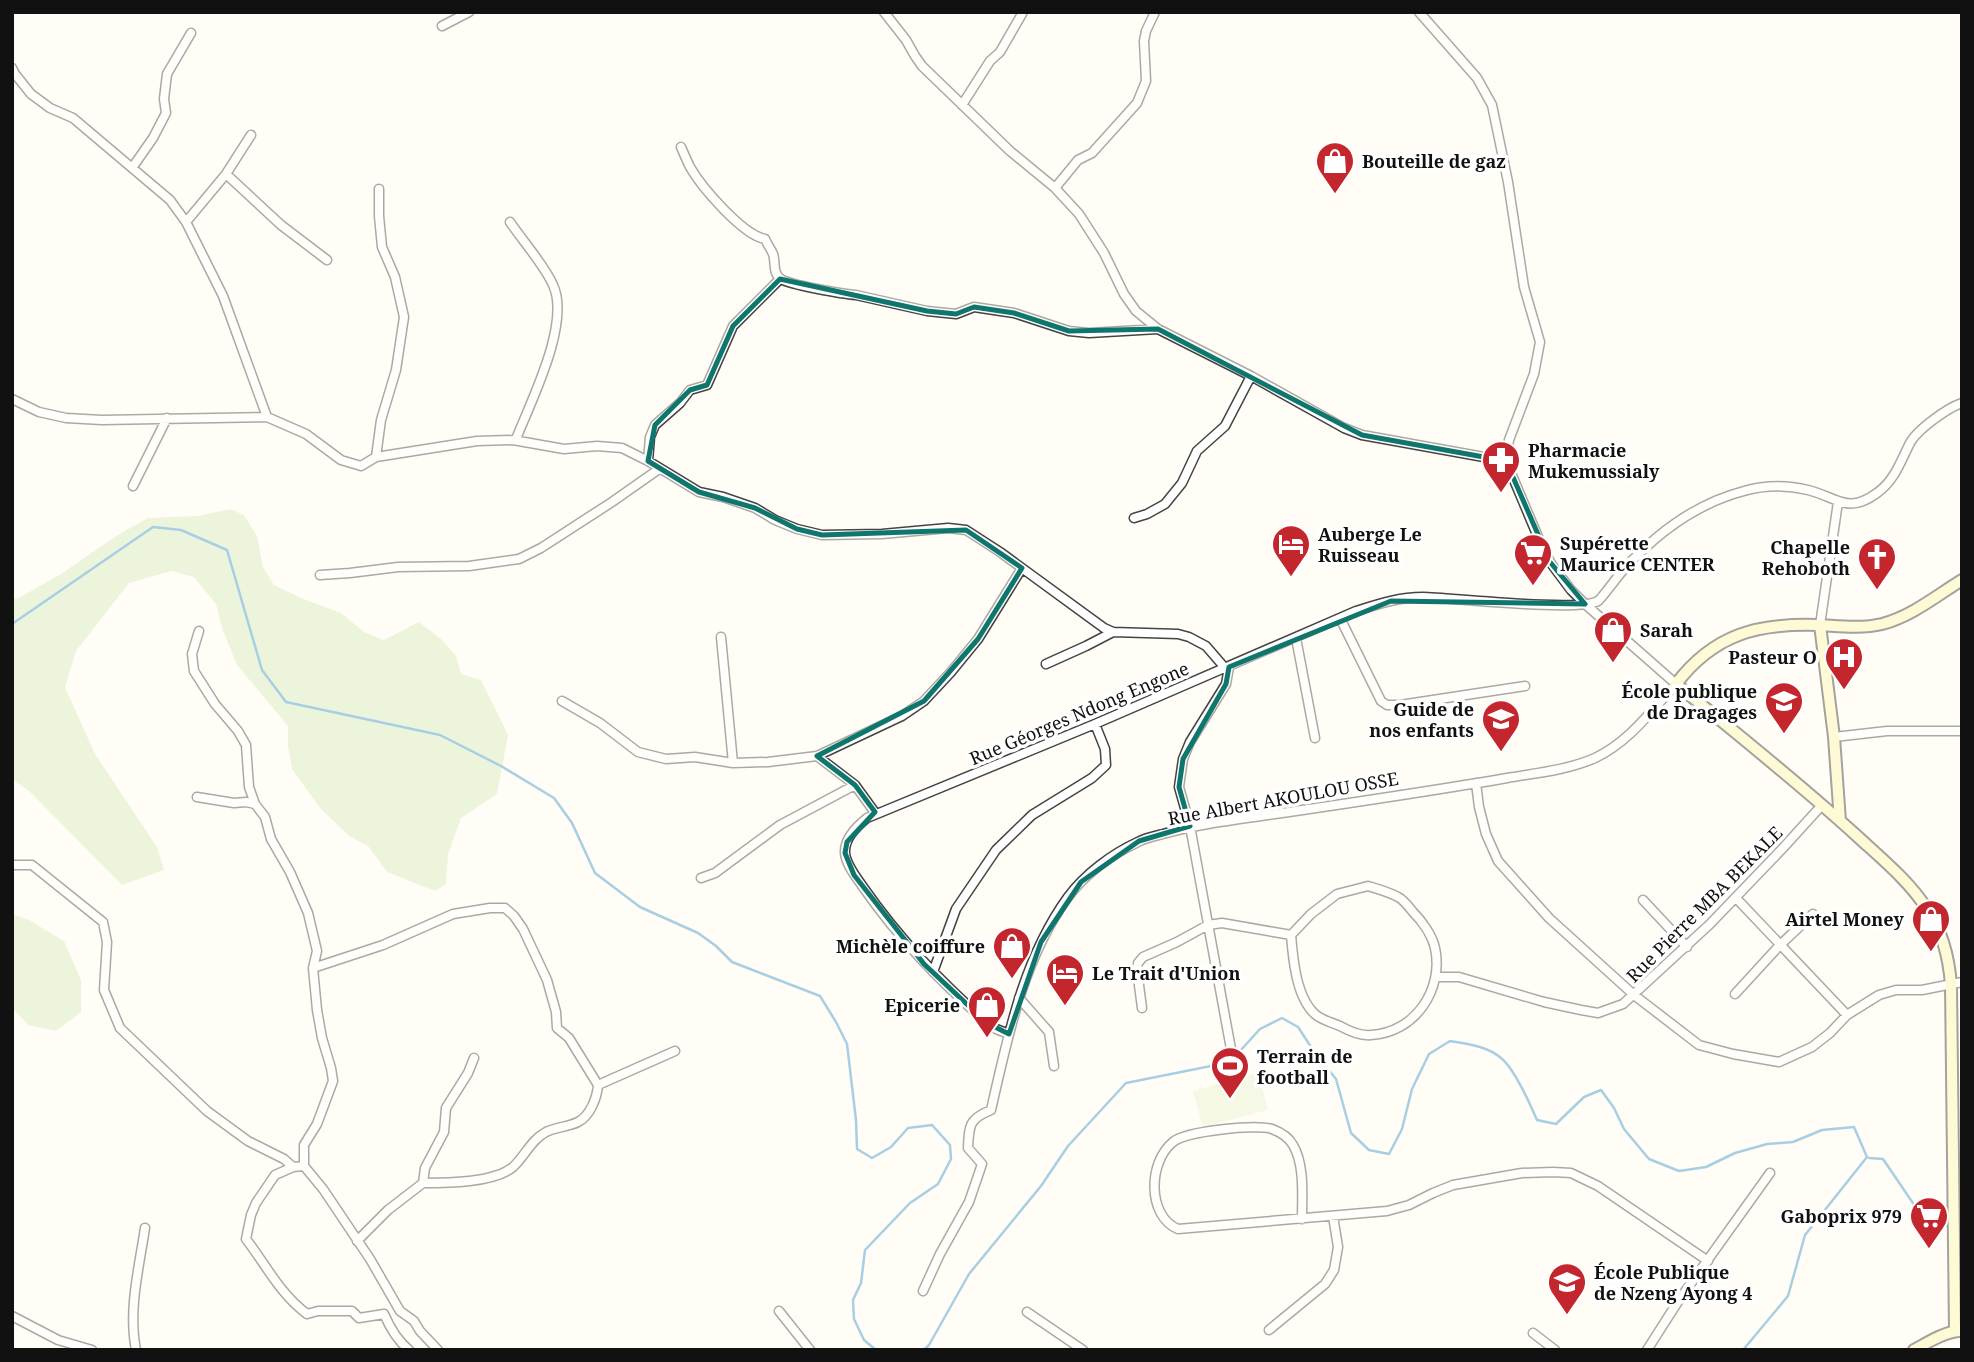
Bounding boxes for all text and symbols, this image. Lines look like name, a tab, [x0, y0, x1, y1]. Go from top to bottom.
shop icon: Bouteille de gaz	[1314, 140, 1356, 195]
place label: Bouteille de gaz	[1362, 149, 1506, 173]
place label: Pharmacie Mukemussialy	[1528, 438, 1660, 483]
pharmacy icon: Pharmacie Mukemussialy	[1480, 439, 1522, 494]
place label: Auberge Le Ruisseau	[1318, 522, 1422, 567]
hotel icon: Auberge Le Ruisseau	[1270, 523, 1312, 578]
place label: Supérette Maurice CENTER	[1560, 531, 1715, 576]
supermarket icon: Supérette Maurice CENTER	[1512, 532, 1554, 587]
place label: Chapelle Rehoboth	[1762, 535, 1850, 580]
church icon: Chapelle Rehoboth	[1856, 536, 1898, 591]
shop icon: Sarah	[1592, 609, 1634, 664]
place label: Sarah	[1640, 618, 1693, 642]
hospital icon: Pasteur O	[1823, 636, 1865, 691]
place label: Pasteur O	[1728, 645, 1817, 669]
street label: Rue Géorges Ndong Engone	[966, 656, 1192, 770]
place label: École publique de Dragages	[1621, 679, 1757, 724]
school or university icon: École publique de Dragages	[1763, 680, 1805, 735]
place label: Guide de nos enfants	[1369, 697, 1474, 742]
school or university icon: Guide de nos enfants	[1480, 698, 1522, 753]
street label: Rue Albert AKOULOU OSSE	[1166, 766, 1400, 830]
street label: Rue Pierre MBA BEKALE	[1621, 821, 1787, 987]
shop icon: Airtel Money	[1910, 898, 1952, 953]
place label: Airtel Money	[1785, 907, 1905, 931]
shop icon: Michèle coiffure	[991, 925, 1033, 980]
place label: Michèle coiffure	[836, 934, 985, 958]
hotel icon: Le Trait d'Union	[1044, 952, 1086, 1007]
place label: Le Trait d'Union	[1092, 961, 1240, 985]
shop icon: Epicerie	[966, 984, 1008, 1039]
place label: Epicerie	[884, 993, 960, 1017]
place label: Terrain de football	[1257, 1044, 1353, 1089]
sports icon: Terrain de football	[1209, 1045, 1251, 1100]
supermarket icon: Gaboprix 979	[1908, 1195, 1950, 1250]
place label: Gaboprix 979	[1780, 1204, 1902, 1228]
place label: École Publique de Nzeng Ayong 4	[1594, 1260, 1753, 1305]
school or university icon: École Publique de Nzeng Ayong 4	[1546, 1261, 1588, 1316]

